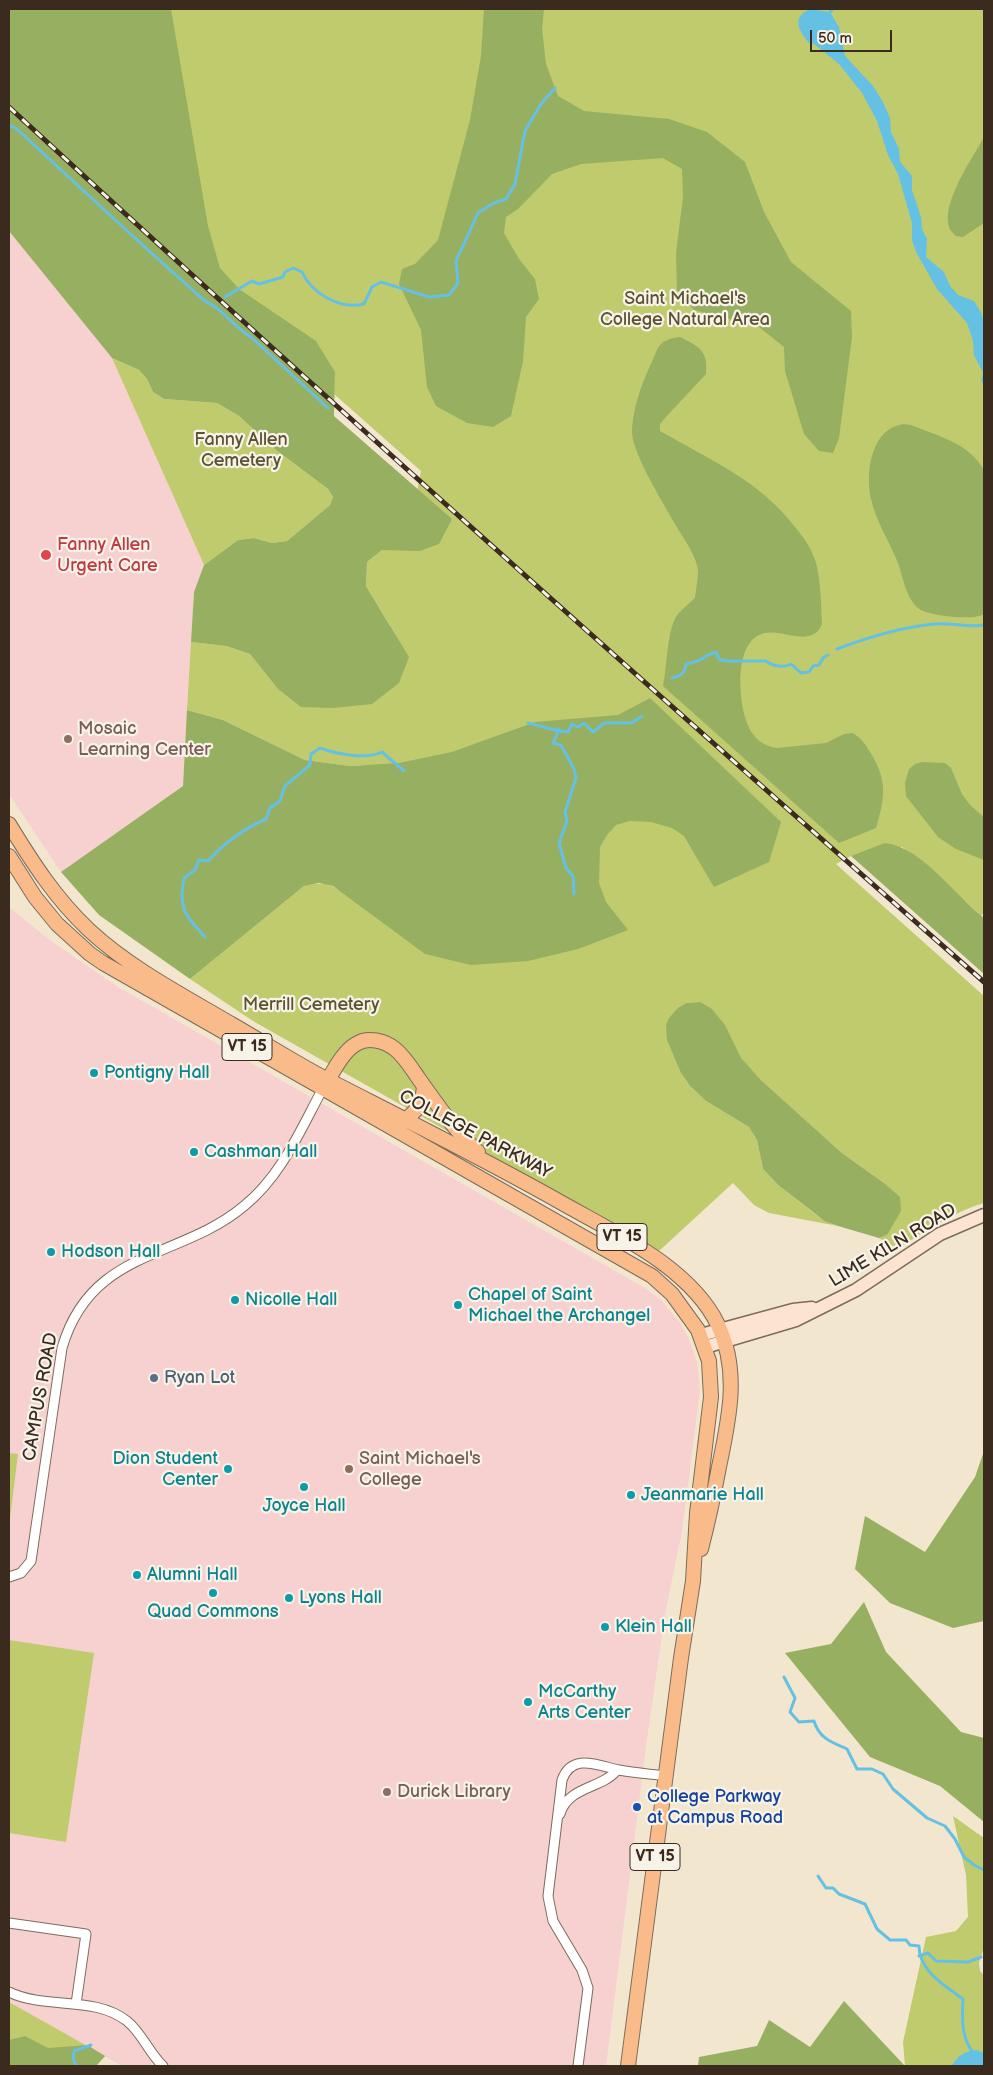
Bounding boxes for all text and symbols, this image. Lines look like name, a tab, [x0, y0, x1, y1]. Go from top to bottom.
scale bar	[813, 20, 896, 52]
text: 50 m	[818, 29, 852, 48]
park label: Saint Michael's College Natural Area	[600, 288, 770, 330]
park label: Fanny Allen Cemetery	[194, 429, 288, 472]
place label: Fanny Allen Urgent Care	[57, 534, 158, 576]
marker: Fanny Allen Urgent Care	[39, 548, 53, 562]
place label: Mosaic Learning Center	[78, 718, 211, 761]
marker: Mosaic Learning Center	[62, 733, 74, 745]
park label: Merrill Cemetery	[243, 994, 379, 1016]
road number: VT 15	[222, 1034, 272, 1060]
place label: Pontigny Hall	[104, 1062, 210, 1084]
marker: Pontigny Hall	[88, 1067, 100, 1079]
street label: COLLEGE PARKWAY	[395, 1086, 555, 1184]
place label: Cashman Hall	[204, 1141, 317, 1163]
marker: Cashman Hall	[188, 1146, 200, 1158]
street label: LIME KILN ROAD	[826, 1200, 960, 1292]
road number: VT 15	[597, 1224, 647, 1250]
place label: Hodson Hall	[61, 1241, 160, 1263]
marker: Hodson Hall	[45, 1246, 57, 1258]
place label: Chapel of Saint Michael the Archangel	[468, 1284, 650, 1326]
place label: Nicolle Hall	[245, 1289, 337, 1311]
marker: Nicolle Hall	[229, 1294, 241, 1306]
marker: Chapel of Saint Michael the Archangel	[452, 1299, 464, 1311]
street label: CAMPUS ROAD	[19, 1331, 63, 1463]
place label: Ryan Lot	[164, 1367, 235, 1389]
marker: Ryan Lot	[148, 1372, 160, 1384]
place label: Dion Student Center	[112, 1448, 218, 1490]
place label: Saint Michael's College	[359, 1448, 481, 1490]
marker: Dion Student Center	[222, 1463, 234, 1475]
marker: Saint Michael's College	[343, 1463, 355, 1475]
marker: Joyce Hall	[298, 1481, 310, 1493]
place label: Jeanmarie Hall	[641, 1484, 764, 1506]
marker: Jeanmarie Hall	[625, 1489, 637, 1501]
place label: Joyce Hall	[262, 1495, 346, 1517]
place label: Alumni Hall	[147, 1564, 238, 1586]
marker: Alumni Hall	[131, 1569, 143, 1581]
marker: Quad Commons	[207, 1587, 219, 1599]
place label: Lyons Hall	[299, 1587, 382, 1609]
marker: Lyons Hall	[283, 1592, 295, 1604]
place label: Quad Commons	[147, 1601, 279, 1623]
place label: Klein Hall	[615, 1616, 692, 1638]
marker: Klein Hall	[599, 1621, 611, 1633]
place label: McCarthy Arts Center	[538, 1681, 631, 1724]
marker: McCarthy Arts Center	[522, 1696, 534, 1708]
place label: Durick Library	[397, 1781, 511, 1803]
marker: Durick Library	[381, 1786, 393, 1798]
place label: College Parkway at Campus Road	[647, 1786, 783, 1828]
marker: College Parkway at Campus Road	[631, 1801, 643, 1813]
road number: VT 15	[630, 1844, 680, 1870]

